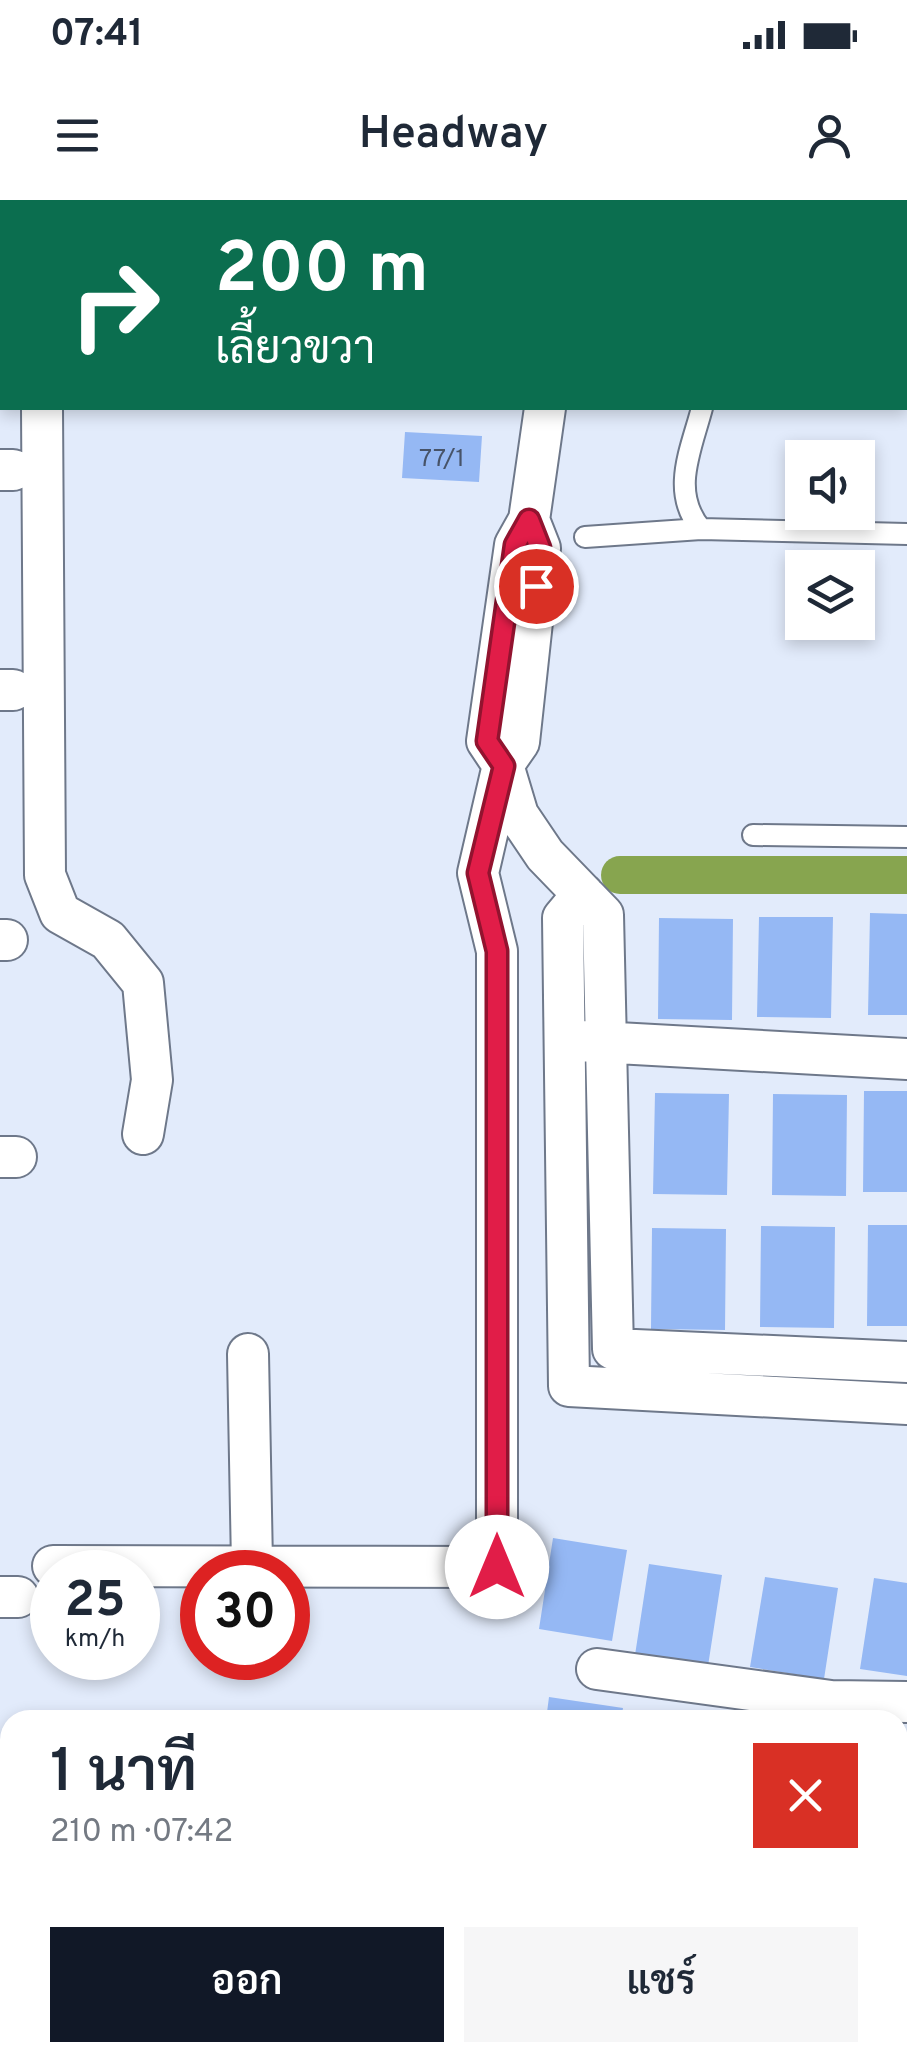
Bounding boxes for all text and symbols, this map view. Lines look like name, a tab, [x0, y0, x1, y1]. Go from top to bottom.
text: 07:41	[50, 11, 144, 60]
text: Headway	[359, 107, 548, 164]
icon: menu	[50, 108, 105, 163]
icon: person	[802, 108, 857, 163]
text: 200 m	[215, 228, 429, 317]
icon: right	[50, 240, 180, 370]
text: เลี้ยวขวา	[215, 323, 375, 380]
map controls	[785, 440, 875, 640]
button: sound	[785, 440, 875, 530]
house number: 77/1	[419, 444, 465, 476]
pin	[494, 544, 579, 629]
button: layers	[785, 550, 875, 640]
icon: arrive	[509, 559, 564, 614]
position arrow	[445, 1515, 549, 1619]
speed limit sign: 30	[180, 1550, 310, 1680]
text: 25	[64, 1571, 126, 1634]
text: km/h	[65, 1624, 125, 1656]
text: 1 นาที	[50, 1737, 197, 1813]
button: close	[753, 1743, 858, 1848]
text: 210 m · 07:42	[50, 1813, 233, 1853]
button: ออก	[50, 1927, 444, 2042]
button: แชร์	[464, 1927, 858, 2042]

